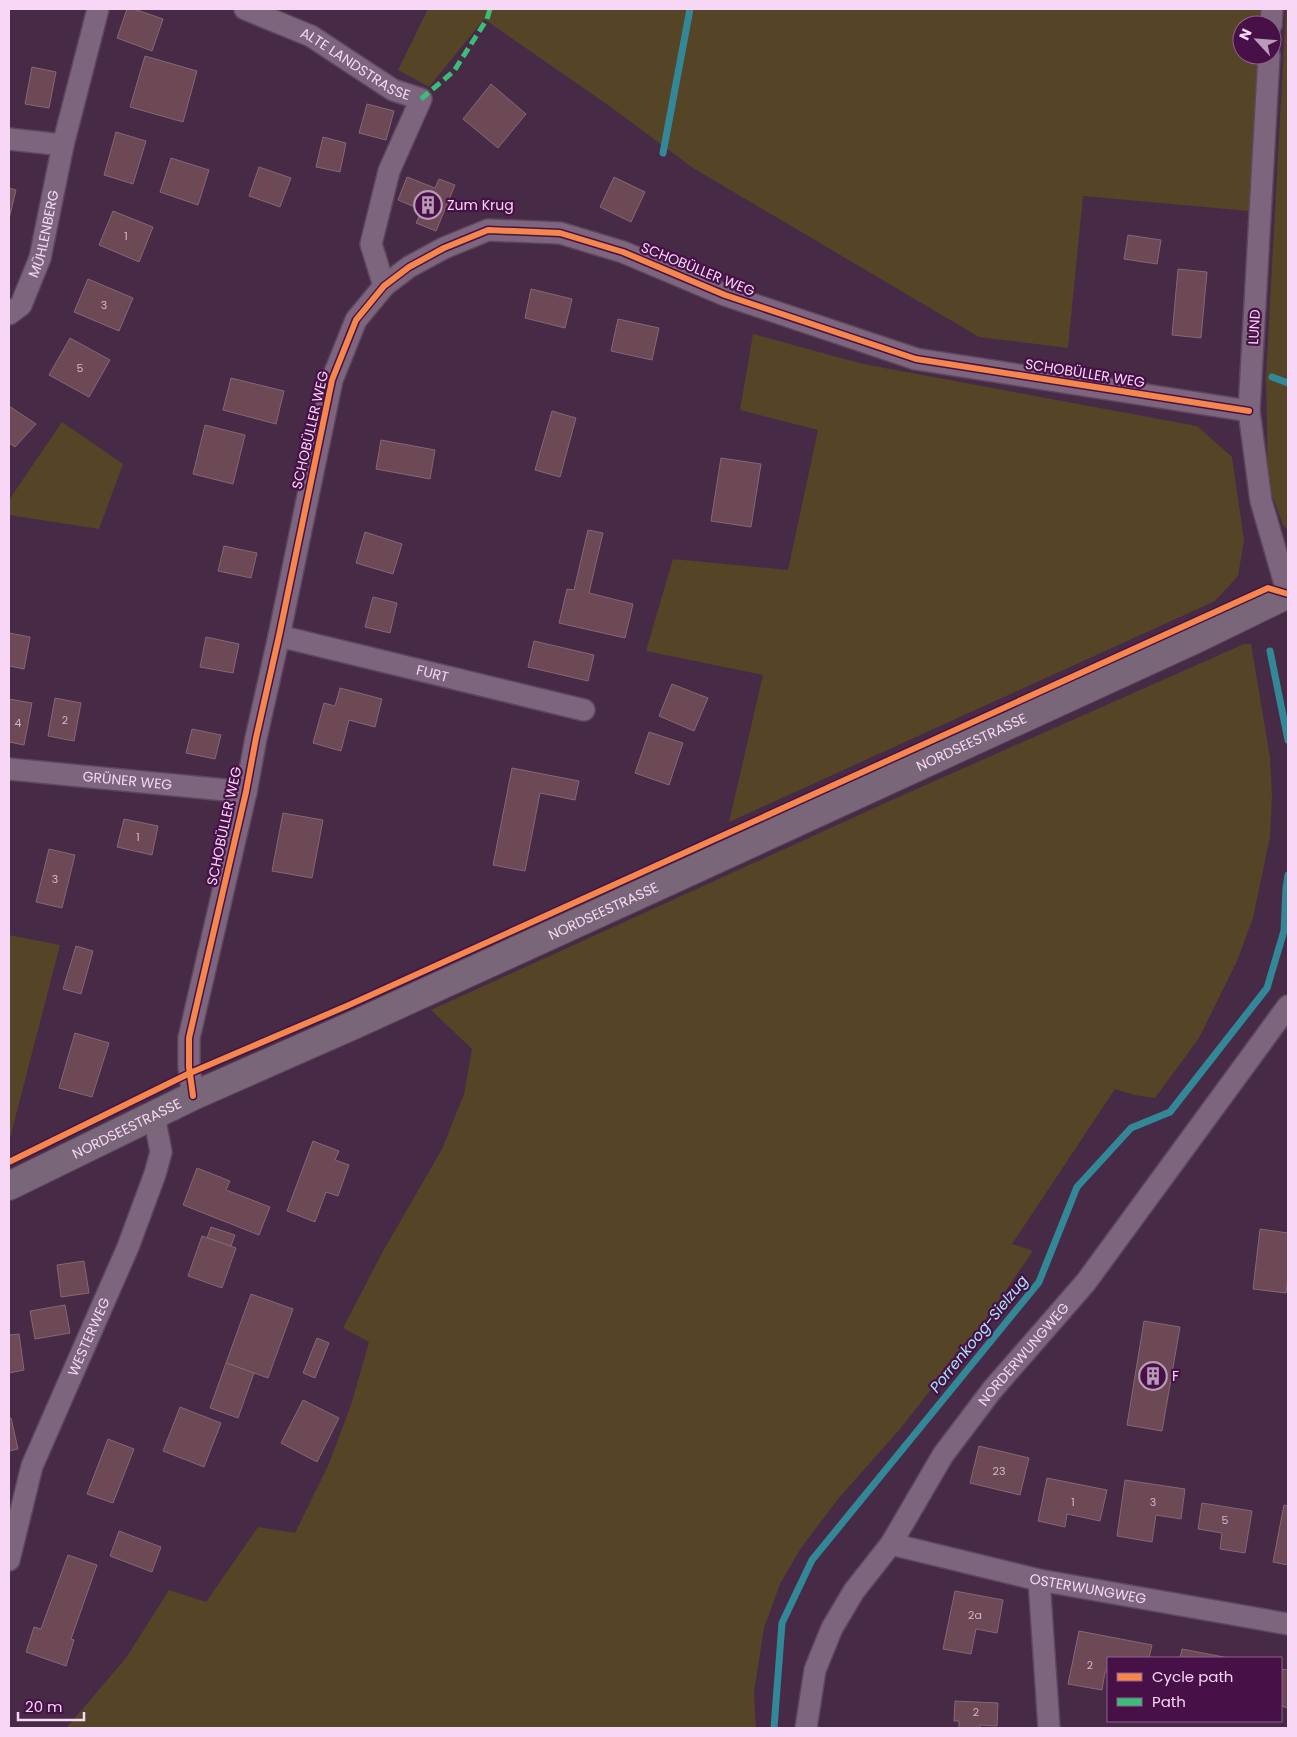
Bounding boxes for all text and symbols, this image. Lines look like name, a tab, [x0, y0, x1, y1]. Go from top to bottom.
north arrow	[1232, 15, 1282, 65]
street label: ALTE LANDSTRASSE	[297, 23, 413, 105]
text: N	[1234, 25, 1257, 43]
street label: MÜHLENBERG	[23, 188, 64, 281]
building icon: Zum Krug	[413, 190, 443, 220]
place label: Zum Krug	[447, 195, 514, 215]
house number: 1	[124, 228, 128, 244]
street label: SCHOBÜLLER WEG	[638, 237, 758, 301]
house number: 3	[101, 297, 107, 313]
street label: LUND	[1243, 309, 1265, 345]
street label: SCHOBÜLLER WEG	[1024, 354, 1146, 392]
house number: 5	[77, 360, 84, 376]
street label: SCHOBÜLLER WEG	[287, 369, 333, 491]
street label: FURT	[414, 660, 451, 687]
street label: NORDSEESTRASSE	[913, 708, 1030, 776]
house number: 2	[62, 712, 68, 728]
house number: 4	[15, 715, 22, 731]
street label: SCHOBÜLLER WEG	[202, 765, 246, 887]
street label: GRÜNER WEG	[82, 766, 173, 795]
house number: 1	[136, 829, 140, 845]
house number: 3	[52, 871, 58, 887]
street label: NORDSEESTRASSE	[545, 877, 662, 945]
street label: NORDSEESTRASSE	[69, 1093, 185, 1164]
water label: Porrenkoog-Sielzug	[925, 1270, 1033, 1397]
street label: WESTERWEG	[63, 1294, 115, 1379]
street label: NORDERWUNGWEG	[973, 1298, 1074, 1410]
building icon: F	[1138, 1361, 1168, 1391]
place label: F	[1172, 1366, 1179, 1386]
house number: 23	[993, 1463, 1005, 1479]
house number: 1	[1071, 1494, 1075, 1510]
house number: 3	[1150, 1494, 1156, 1510]
house number: 5	[1222, 1512, 1229, 1528]
street label: OSTERWUNGWEG	[1028, 1568, 1148, 1609]
house number: 2a	[968, 1607, 982, 1623]
house number: 2	[1087, 1657, 1093, 1673]
legend	[1107, 1657, 1282, 1722]
text: Cycle path	[1152, 1666, 1233, 1687]
scale bar	[18, 1690, 84, 1722]
text: Path	[1152, 1691, 1186, 1712]
text: 20 m	[25, 1696, 63, 1717]
house number: 2	[973, 1704, 979, 1720]

